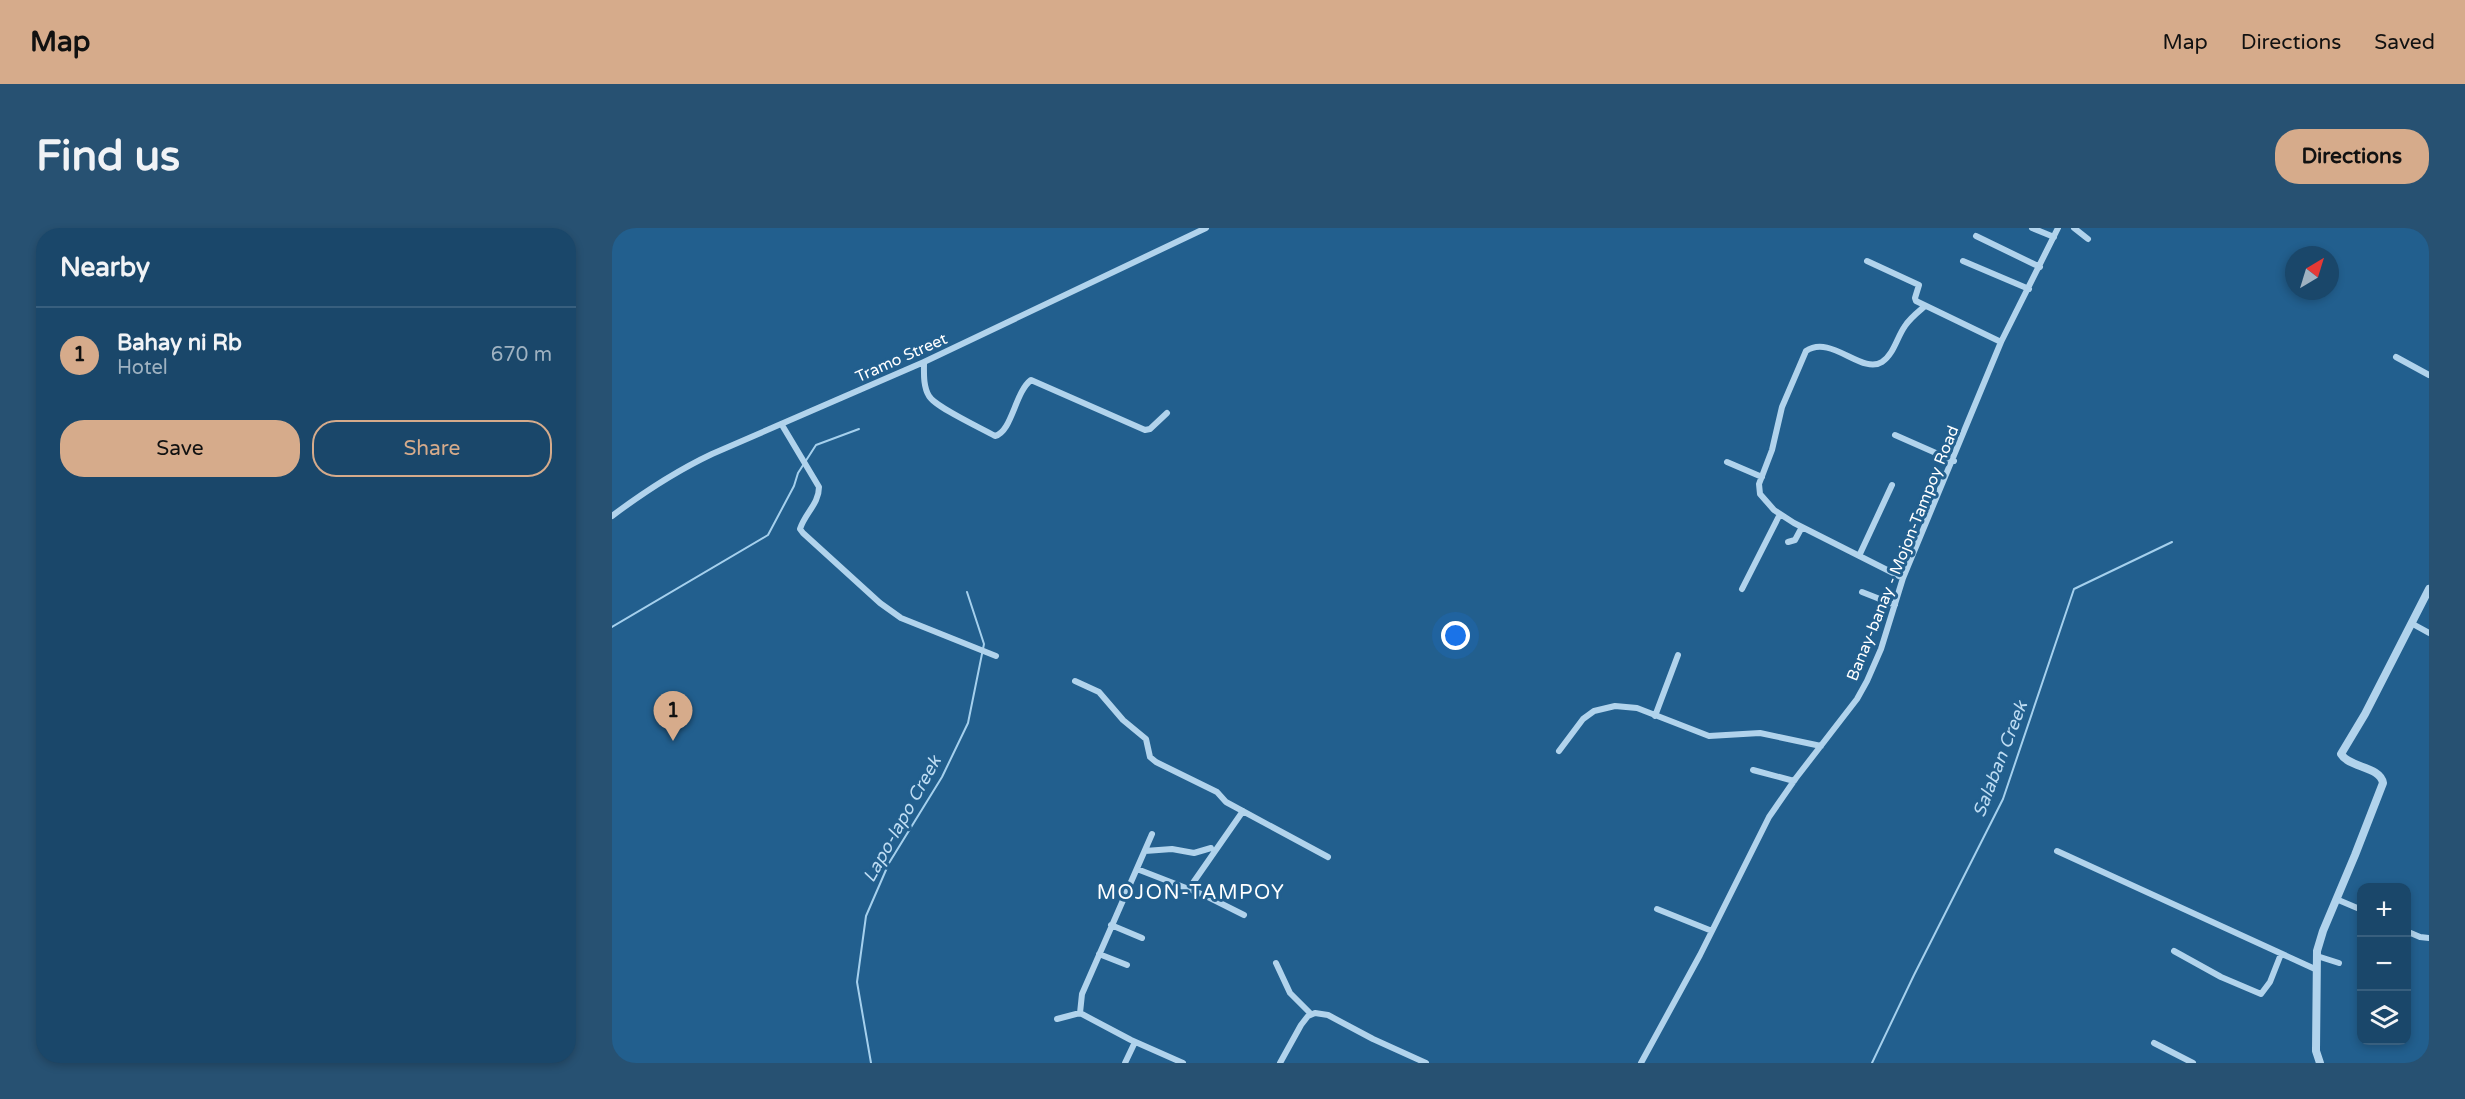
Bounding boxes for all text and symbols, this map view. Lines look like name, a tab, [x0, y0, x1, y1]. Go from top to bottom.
text: Map	[30, 25, 90, 59]
text: Map	[2162, 30, 2208, 55]
text: Directions	[2241, 30, 2341, 55]
text: Saved	[2374, 30, 2435, 55]
button: Directions	[2275, 129, 2429, 184]
text: Find us	[36, 131, 180, 182]
north arrow	[2285, 246, 2339, 300]
text: Nearby	[60, 252, 150, 283]
street label: Tramo Street	[852, 329, 950, 387]
text: Bahay ni Rb	[117, 330, 242, 356]
text: 1	[73, 343, 86, 367]
text: 670 m	[491, 343, 552, 367]
text: Hotel	[117, 356, 168, 380]
button: Save	[60, 420, 300, 477]
button: Share	[312, 420, 552, 477]
street label: Banay-banay - Mojon-Tampoy Road	[1842, 423, 1963, 684]
your location	[1441, 621, 1470, 650]
pin: 1	[654, 692, 692, 741]
water label: Salaban Creek	[1968, 697, 2033, 820]
water label: Lapo-lapo Creek	[858, 751, 946, 886]
district label: MOJON-TAMPOY	[1097, 881, 1285, 905]
map controls	[2357, 883, 2411, 1045]
button: +	[2357, 883, 2411, 937]
button: −	[2357, 937, 2411, 991]
button: layers	[2357, 991, 2411, 1045]

